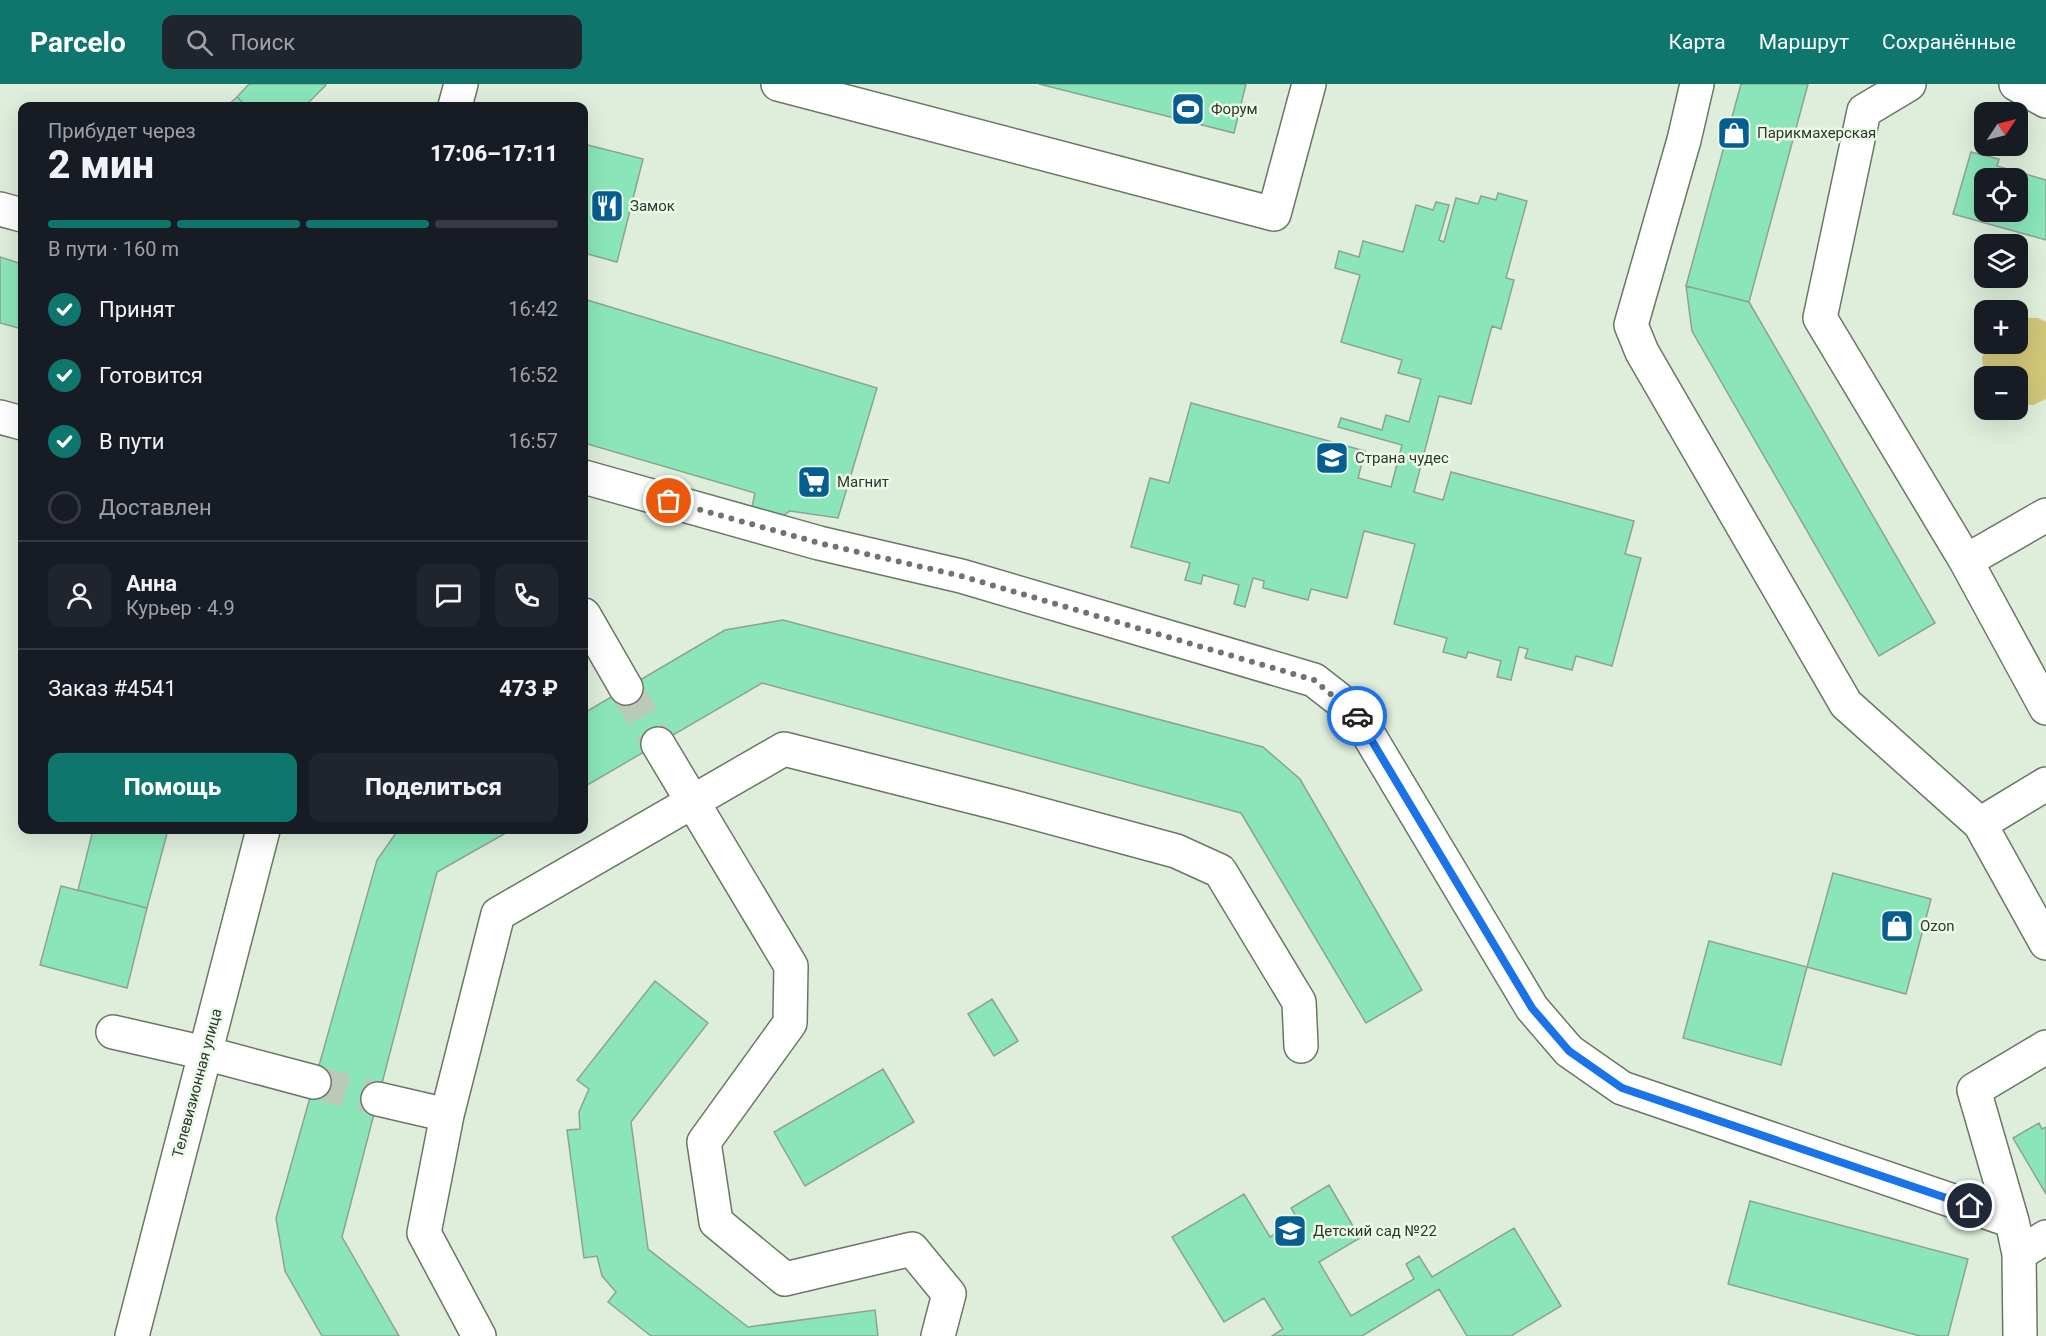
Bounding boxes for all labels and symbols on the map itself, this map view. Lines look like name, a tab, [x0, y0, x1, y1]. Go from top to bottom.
sports icon: Форум	[1170, 91, 1206, 127]
place label: Форум	[1211, 100, 1258, 118]
north arrow	[1974, 102, 2028, 156]
shop icon: Парикмахерская	[1716, 115, 1752, 151]
place label: Парикмахерская	[1757, 124, 1876, 142]
restaurant icon: Замок	[589, 188, 625, 224]
place label: Замок	[630, 197, 675, 215]
school or university icon: Страна чудес	[1314, 440, 1350, 476]
place label: Страна чудес	[1355, 449, 1449, 467]
supermarket icon: Магнит	[796, 464, 832, 500]
place label: Магнит	[837, 473, 889, 491]
pin	[643, 475, 694, 526]
courier	[1327, 686, 1387, 746]
shop icon: Ozon	[1879, 908, 1915, 944]
place label: Ozon	[1920, 917, 1954, 935]
street label: Телевизионная улица	[168, 1007, 226, 1159]
pin	[1944, 1180, 1995, 1231]
school or university icon: Детский сад №22	[1272, 1213, 1308, 1249]
place label: Детский сад №22	[1313, 1222, 1437, 1240]

